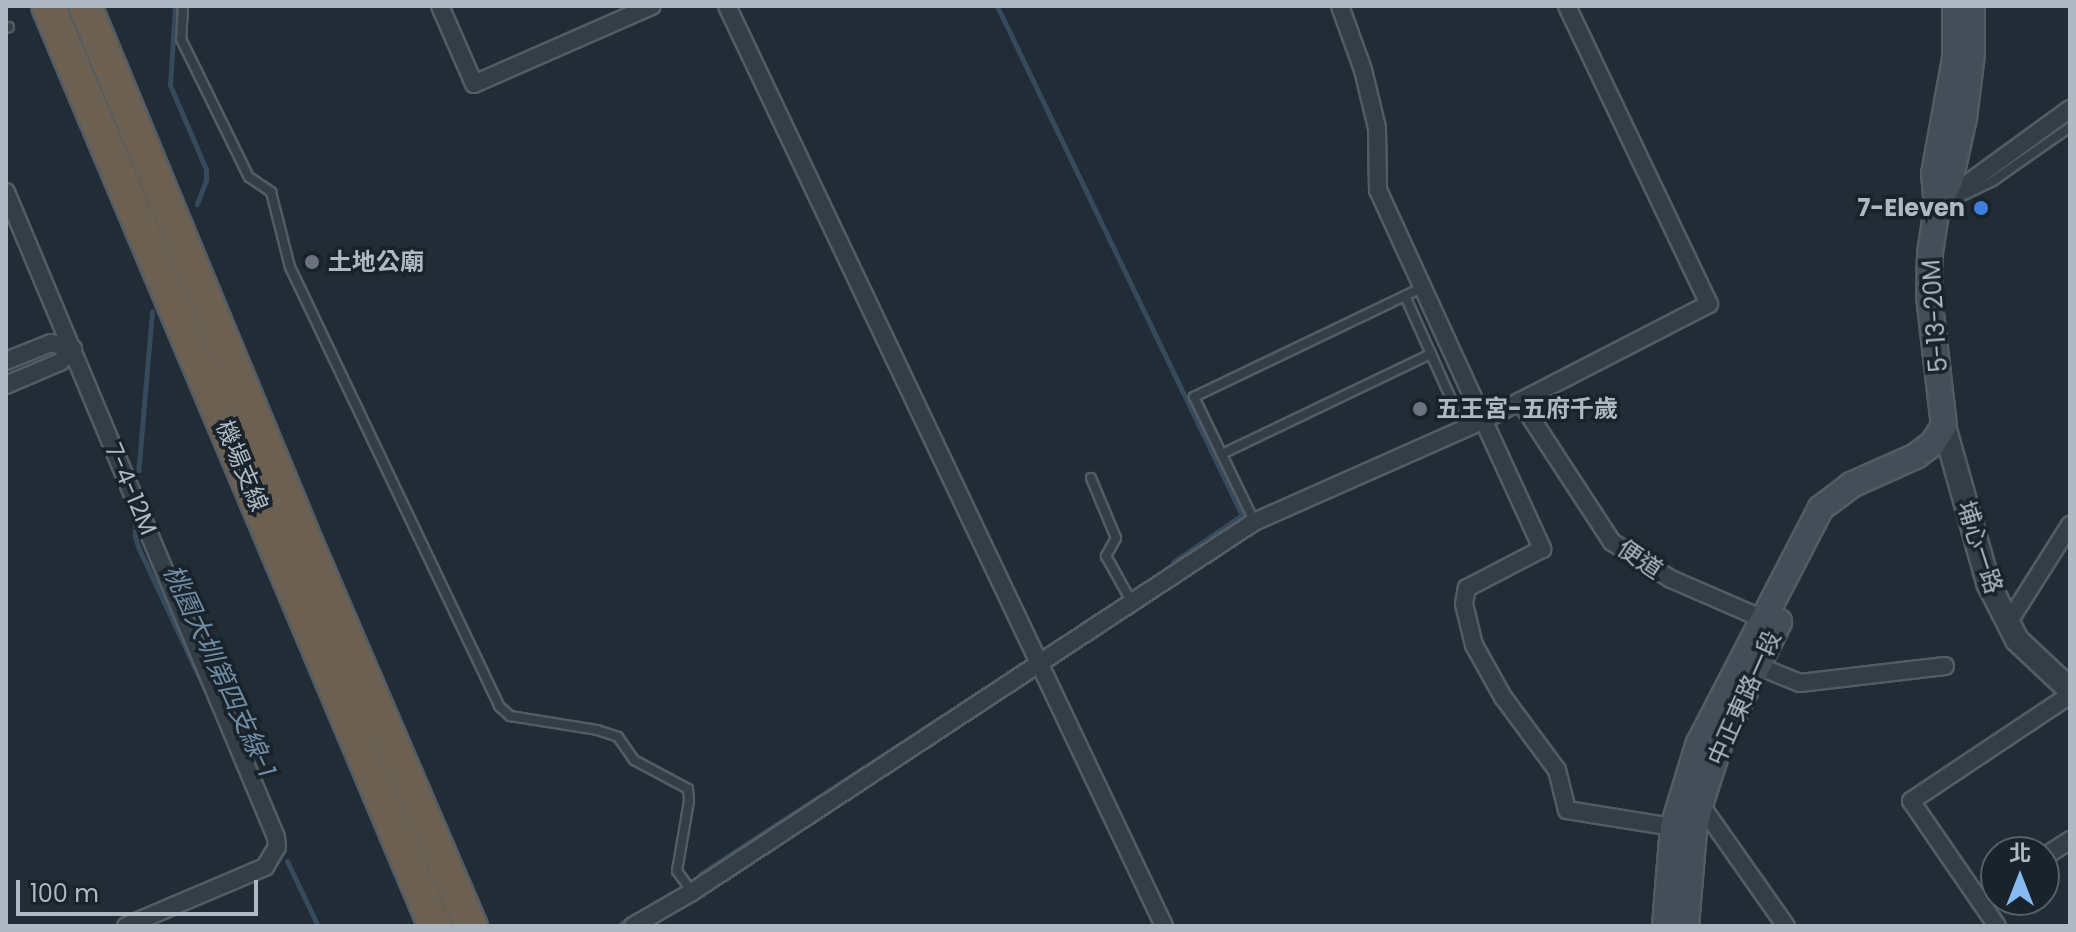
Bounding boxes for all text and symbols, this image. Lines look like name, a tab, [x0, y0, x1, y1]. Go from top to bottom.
place label: 7-Eleven	[1857, 194, 1965, 222]
marker: 7-Eleven	[1972, 199, 1990, 217]
place label: 土地公廟	[328, 248, 424, 276]
marker: 土地公廟	[303, 253, 321, 271]
street label: 5-13-20M	[1917, 259, 1953, 373]
place label: 五王宮-五府千歲	[1436, 395, 1618, 423]
marker: 五王宮-五府千歲	[1411, 400, 1429, 418]
street label: 機場支線	[210, 416, 274, 516]
street label: 7-4-12M	[99, 439, 163, 539]
street label: 埔心一路	[1951, 497, 2009, 597]
street label: 便道	[1612, 534, 1668, 584]
water label: 桃園大圳第四支線-1	[156, 560, 282, 782]
street label: 中正東路一段	[1702, 626, 1786, 770]
north arrow	[1980, 836, 2060, 916]
text: 北	[2009, 838, 2031, 869]
scale bar	[20, 864, 262, 914]
text: 100 m	[30, 877, 99, 910]

